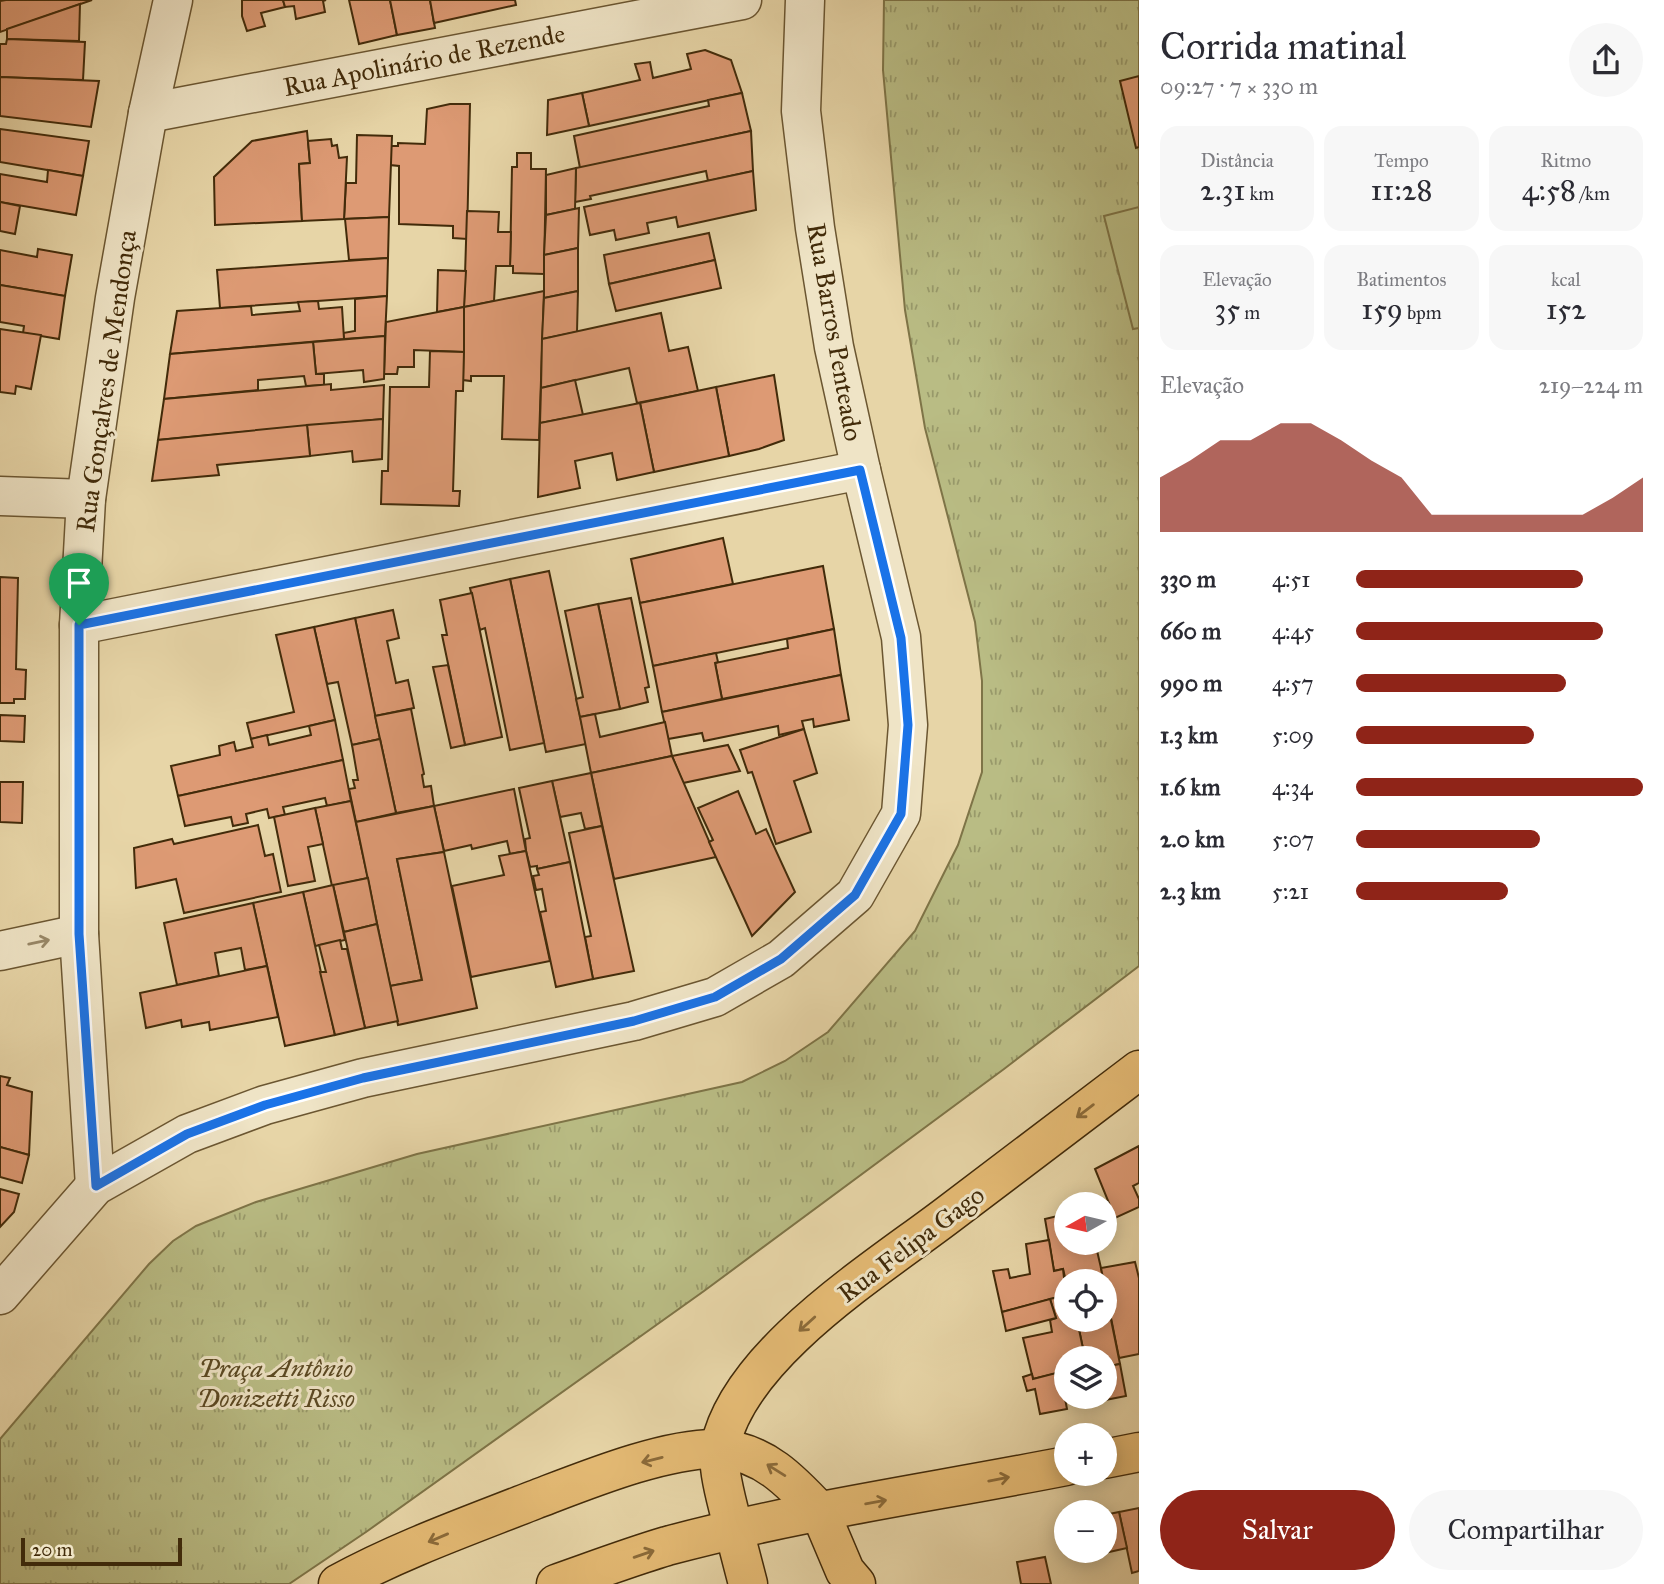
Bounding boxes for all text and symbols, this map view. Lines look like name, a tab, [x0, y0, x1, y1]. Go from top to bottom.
street label: Rua Apolinário de Rezende	[280, 17, 568, 103]
text: Corrida matinal	[1160, 23, 1406, 69]
button: share	[1569, 23, 1643, 97]
text: 09:27 · 7 × 330 m	[1160, 72, 1318, 100]
text: Distância	[1200, 149, 1274, 172]
text: Tempo	[1374, 149, 1429, 172]
text: Ritmo	[1540, 149, 1591, 172]
text: 2.31	[1200, 172, 1245, 208]
text: 11:28	[1370, 172, 1433, 208]
text: 4:58	[1522, 172, 1576, 208]
text: km	[1245, 182, 1274, 205]
text: /km	[1576, 182, 1610, 205]
street label: Rua Barros Penteado	[800, 220, 870, 444]
street label: Rua Gonçalves de Mendonça	[69, 228, 143, 534]
text: Elevação	[1202, 268, 1272, 291]
text: Batimentos	[1357, 268, 1446, 291]
text: kcal	[1551, 268, 1581, 291]
text: 35	[1214, 291, 1240, 327]
text: 159	[1361, 291, 1403, 327]
text: 152	[1546, 291, 1586, 327]
text: m	[1240, 301, 1260, 324]
text: bpm	[1403, 301, 1442, 324]
text: Elevação	[1160, 371, 1244, 399]
text: 219–224 m	[1539, 371, 1643, 399]
pin	[49, 553, 109, 625]
icon: arrive	[60, 564, 98, 602]
text: 330 m	[1160, 565, 1216, 593]
text: 4:51	[1272, 565, 1310, 593]
text: 660 m	[1160, 617, 1221, 645]
text: 4:45	[1272, 617, 1314, 645]
text: 990 m	[1160, 669, 1222, 697]
text: 4:57	[1272, 669, 1314, 697]
text: 1.3 km	[1160, 721, 1218, 749]
text: 5:09	[1272, 721, 1314, 749]
text: 1.6 km	[1160, 773, 1221, 801]
text: 4:34	[1272, 773, 1313, 801]
text: 2.0 km	[1160, 825, 1225, 853]
text: 5:07	[1272, 825, 1314, 853]
text: 2.3 km	[1160, 877, 1221, 905]
text: 5:21	[1272, 877, 1309, 905]
one-way arrow	[28, 935, 50, 948]
one-way arrow	[1076, 1104, 1094, 1119]
street label: Rua Felipa Gago	[832, 1179, 990, 1309]
north arrow	[1054, 1192, 1116, 1255]
map controls	[1054, 1192, 1117, 1563]
button: locate	[1054, 1269, 1117, 1332]
one-way arrow	[798, 1316, 816, 1332]
button: layers	[1054, 1346, 1117, 1409]
park label: Praça Antônio Donizetti Risso	[197, 1352, 355, 1414]
button: +	[1054, 1423, 1117, 1486]
one-way arrow	[641, 1454, 664, 1467]
one-way arrow	[766, 1463, 786, 1477]
one-way arrow	[987, 1472, 1010, 1486]
button: Salvar	[1160, 1490, 1395, 1570]
button: Compartilhar	[1409, 1490, 1643, 1570]
one-way arrow	[864, 1495, 887, 1508]
button: −	[1054, 1500, 1117, 1563]
one-way arrow	[428, 1532, 449, 1545]
scale bar	[21, 1535, 182, 1567]
text: 20 m	[32, 1538, 73, 1561]
one-way arrow	[632, 1547, 654, 1559]

